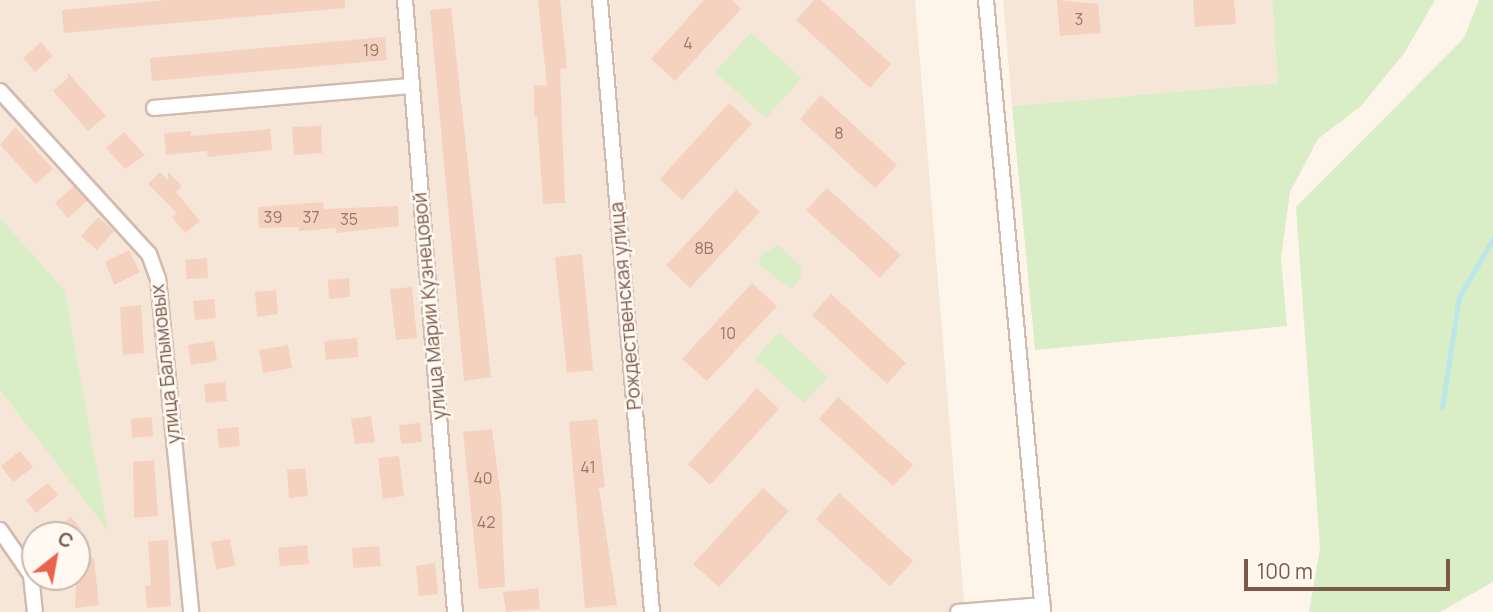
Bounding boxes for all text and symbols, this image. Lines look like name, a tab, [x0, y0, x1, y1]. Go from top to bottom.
house number: 3	[1075, 9, 1083, 29]
house number: 4	[683, 33, 693, 53]
house number: 19	[363, 40, 379, 60]
house number: 8	[834, 123, 844, 143]
street label: улица Марии Кузнецовой	[409, 191, 451, 421]
street label: Рождественская улица	[606, 201, 646, 411]
house number: 39	[264, 207, 282, 227]
house number: 37	[303, 207, 319, 227]
house number: 35	[340, 209, 358, 229]
house number: 8В	[694, 238, 714, 258]
street label: улица Балымовых	[146, 283, 186, 445]
house number: 10	[720, 323, 736, 343]
house number: 41	[580, 457, 596, 477]
house number: 40	[473, 468, 493, 488]
house number: 42	[477, 512, 495, 532]
north arrow	[21, 521, 91, 591]
text: С	[53, 525, 78, 554]
scale bar	[1248, 546, 1454, 590]
text: 100 m	[1257, 557, 1313, 585]

